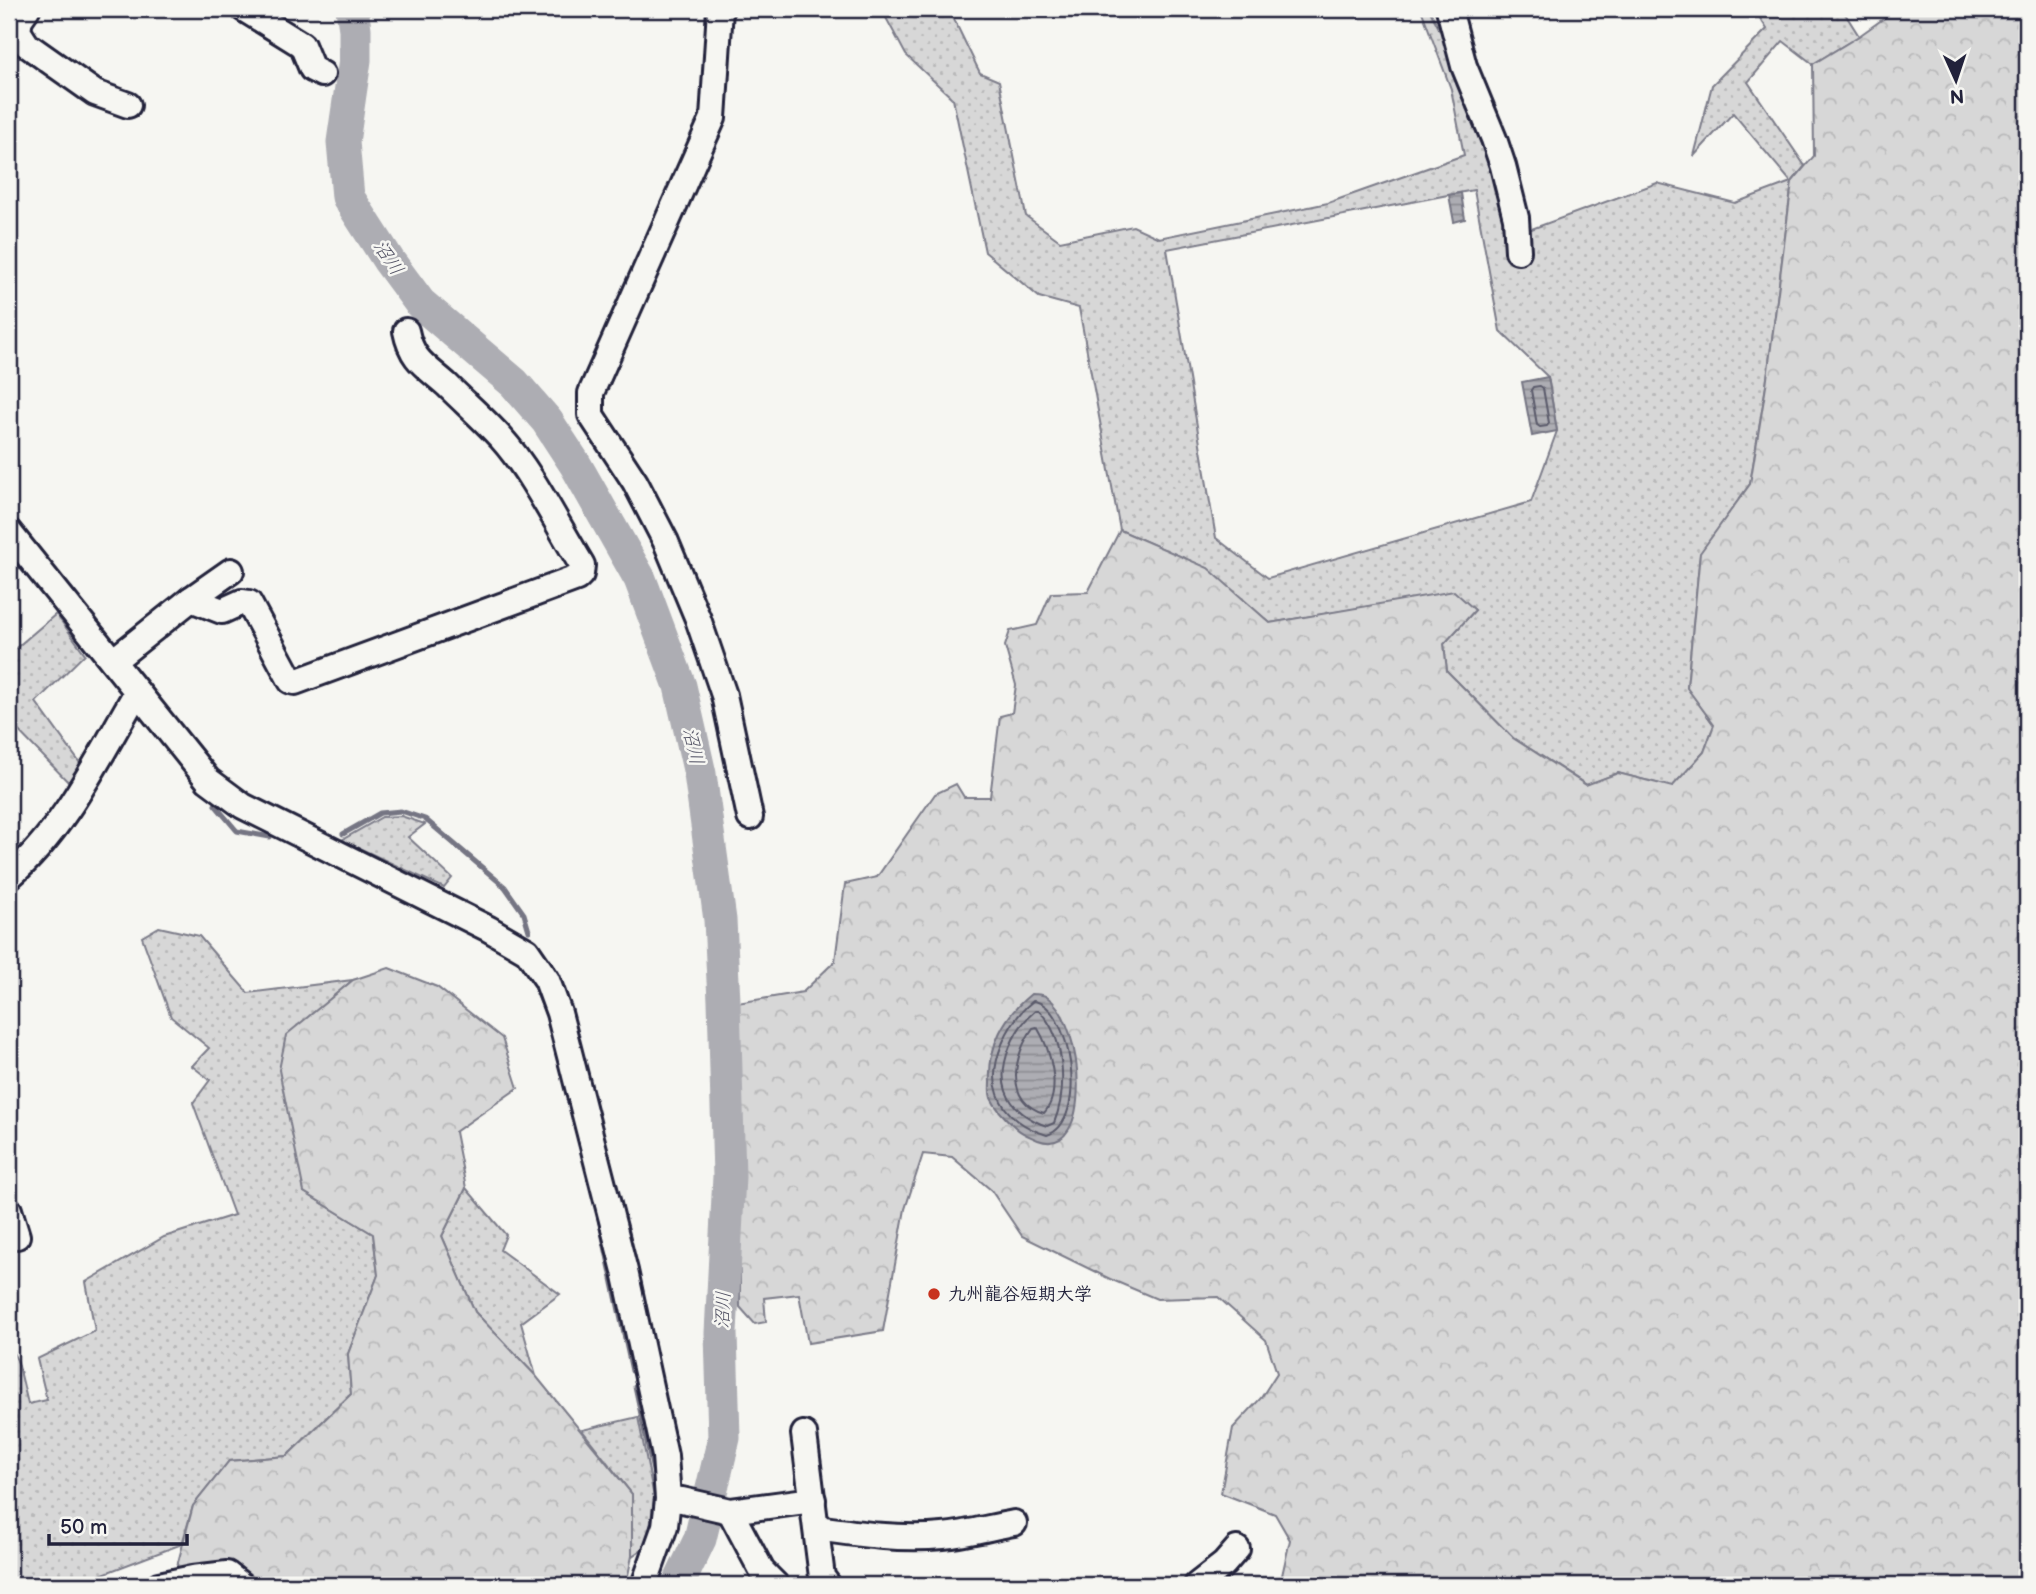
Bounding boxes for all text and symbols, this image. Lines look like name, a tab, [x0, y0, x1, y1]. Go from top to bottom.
north arrow	[1920, 46, 1990, 116]
text: N	[1949, 84, 1965, 107]
water label: 沼川	[368, 236, 408, 280]
water label: 沼川	[677, 725, 708, 767]
place label: 九州龍谷短期大学	[948, 1284, 1092, 1305]
marker: 九州龍谷短期大学	[926, 1286, 942, 1302]
water label: 沼川	[711, 1291, 736, 1329]
scale bar	[49, 1503, 187, 1547]
text: 50 m	[60, 1515, 107, 1540]

